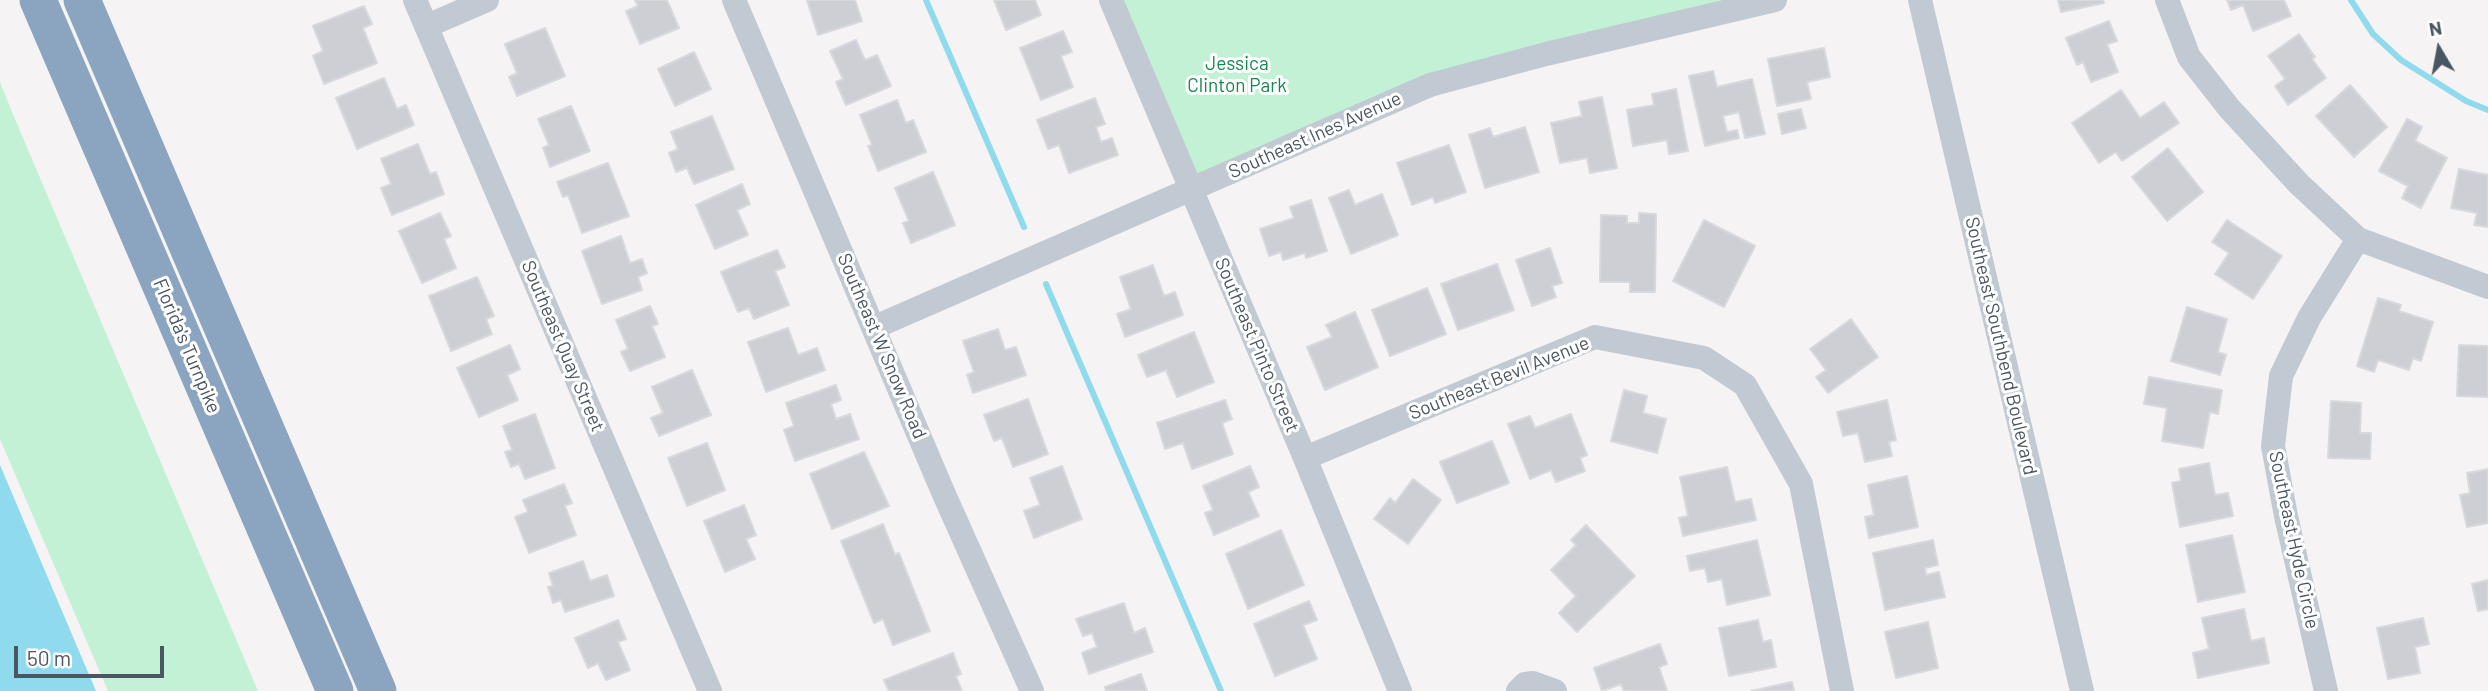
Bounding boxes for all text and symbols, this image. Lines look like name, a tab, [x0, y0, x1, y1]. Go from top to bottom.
north arrow	[2404, 14, 2474, 84]
text: N	[2427, 15, 2443, 40]
park label: Jessica Clinton Park	[1187, 53, 1287, 97]
street label: Southeast Ines Avenue	[1225, 87, 1405, 183]
street label: Southeast Southbend Boulevard	[1960, 215, 2042, 477]
street label: Southeast W Snow Road	[833, 250, 931, 442]
street label: Southeast Pinto Street	[1210, 254, 1304, 436]
street label: Southeast Quay Street	[517, 257, 609, 435]
street label: Florida's Turnpike	[148, 275, 226, 417]
street label: Southeast Bevil Avenue	[1406, 331, 1592, 425]
street label: Southeast Hyde Circle	[2264, 449, 2324, 631]
scale bar	[18, 632, 168, 676]
text: 50 m	[27, 645, 71, 670]

